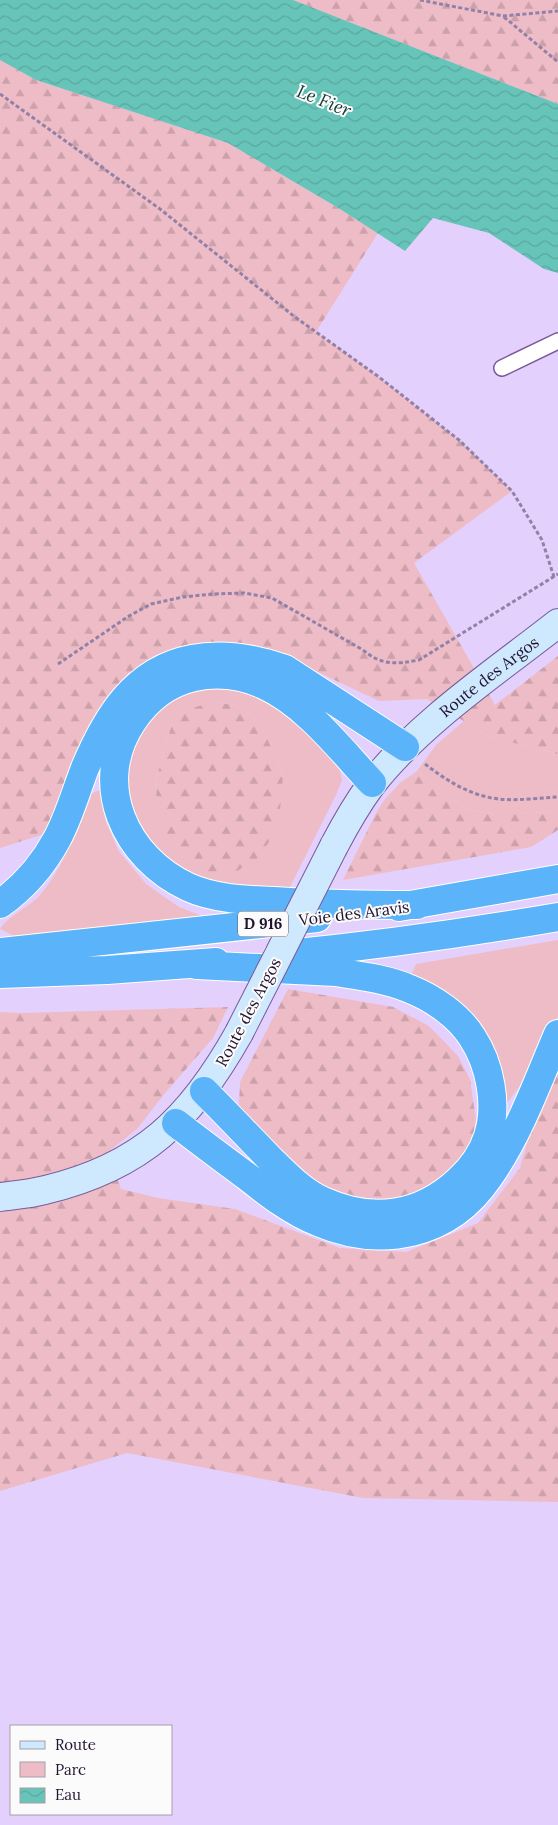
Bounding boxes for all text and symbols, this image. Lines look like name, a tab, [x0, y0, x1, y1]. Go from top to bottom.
water label: Le Fier	[294, 79, 355, 122]
street label: Route des Argos	[435, 632, 542, 721]
street label: Voie des Aravis	[297, 896, 410, 930]
road number: D 916	[238, 912, 288, 936]
street label: Route des Argos	[211, 954, 285, 1070]
legend	[10, 1725, 172, 1815]
text: Route	[55, 1735, 96, 1754]
text: Parc	[55, 1760, 86, 1779]
text: Eau	[55, 1785, 81, 1804]

